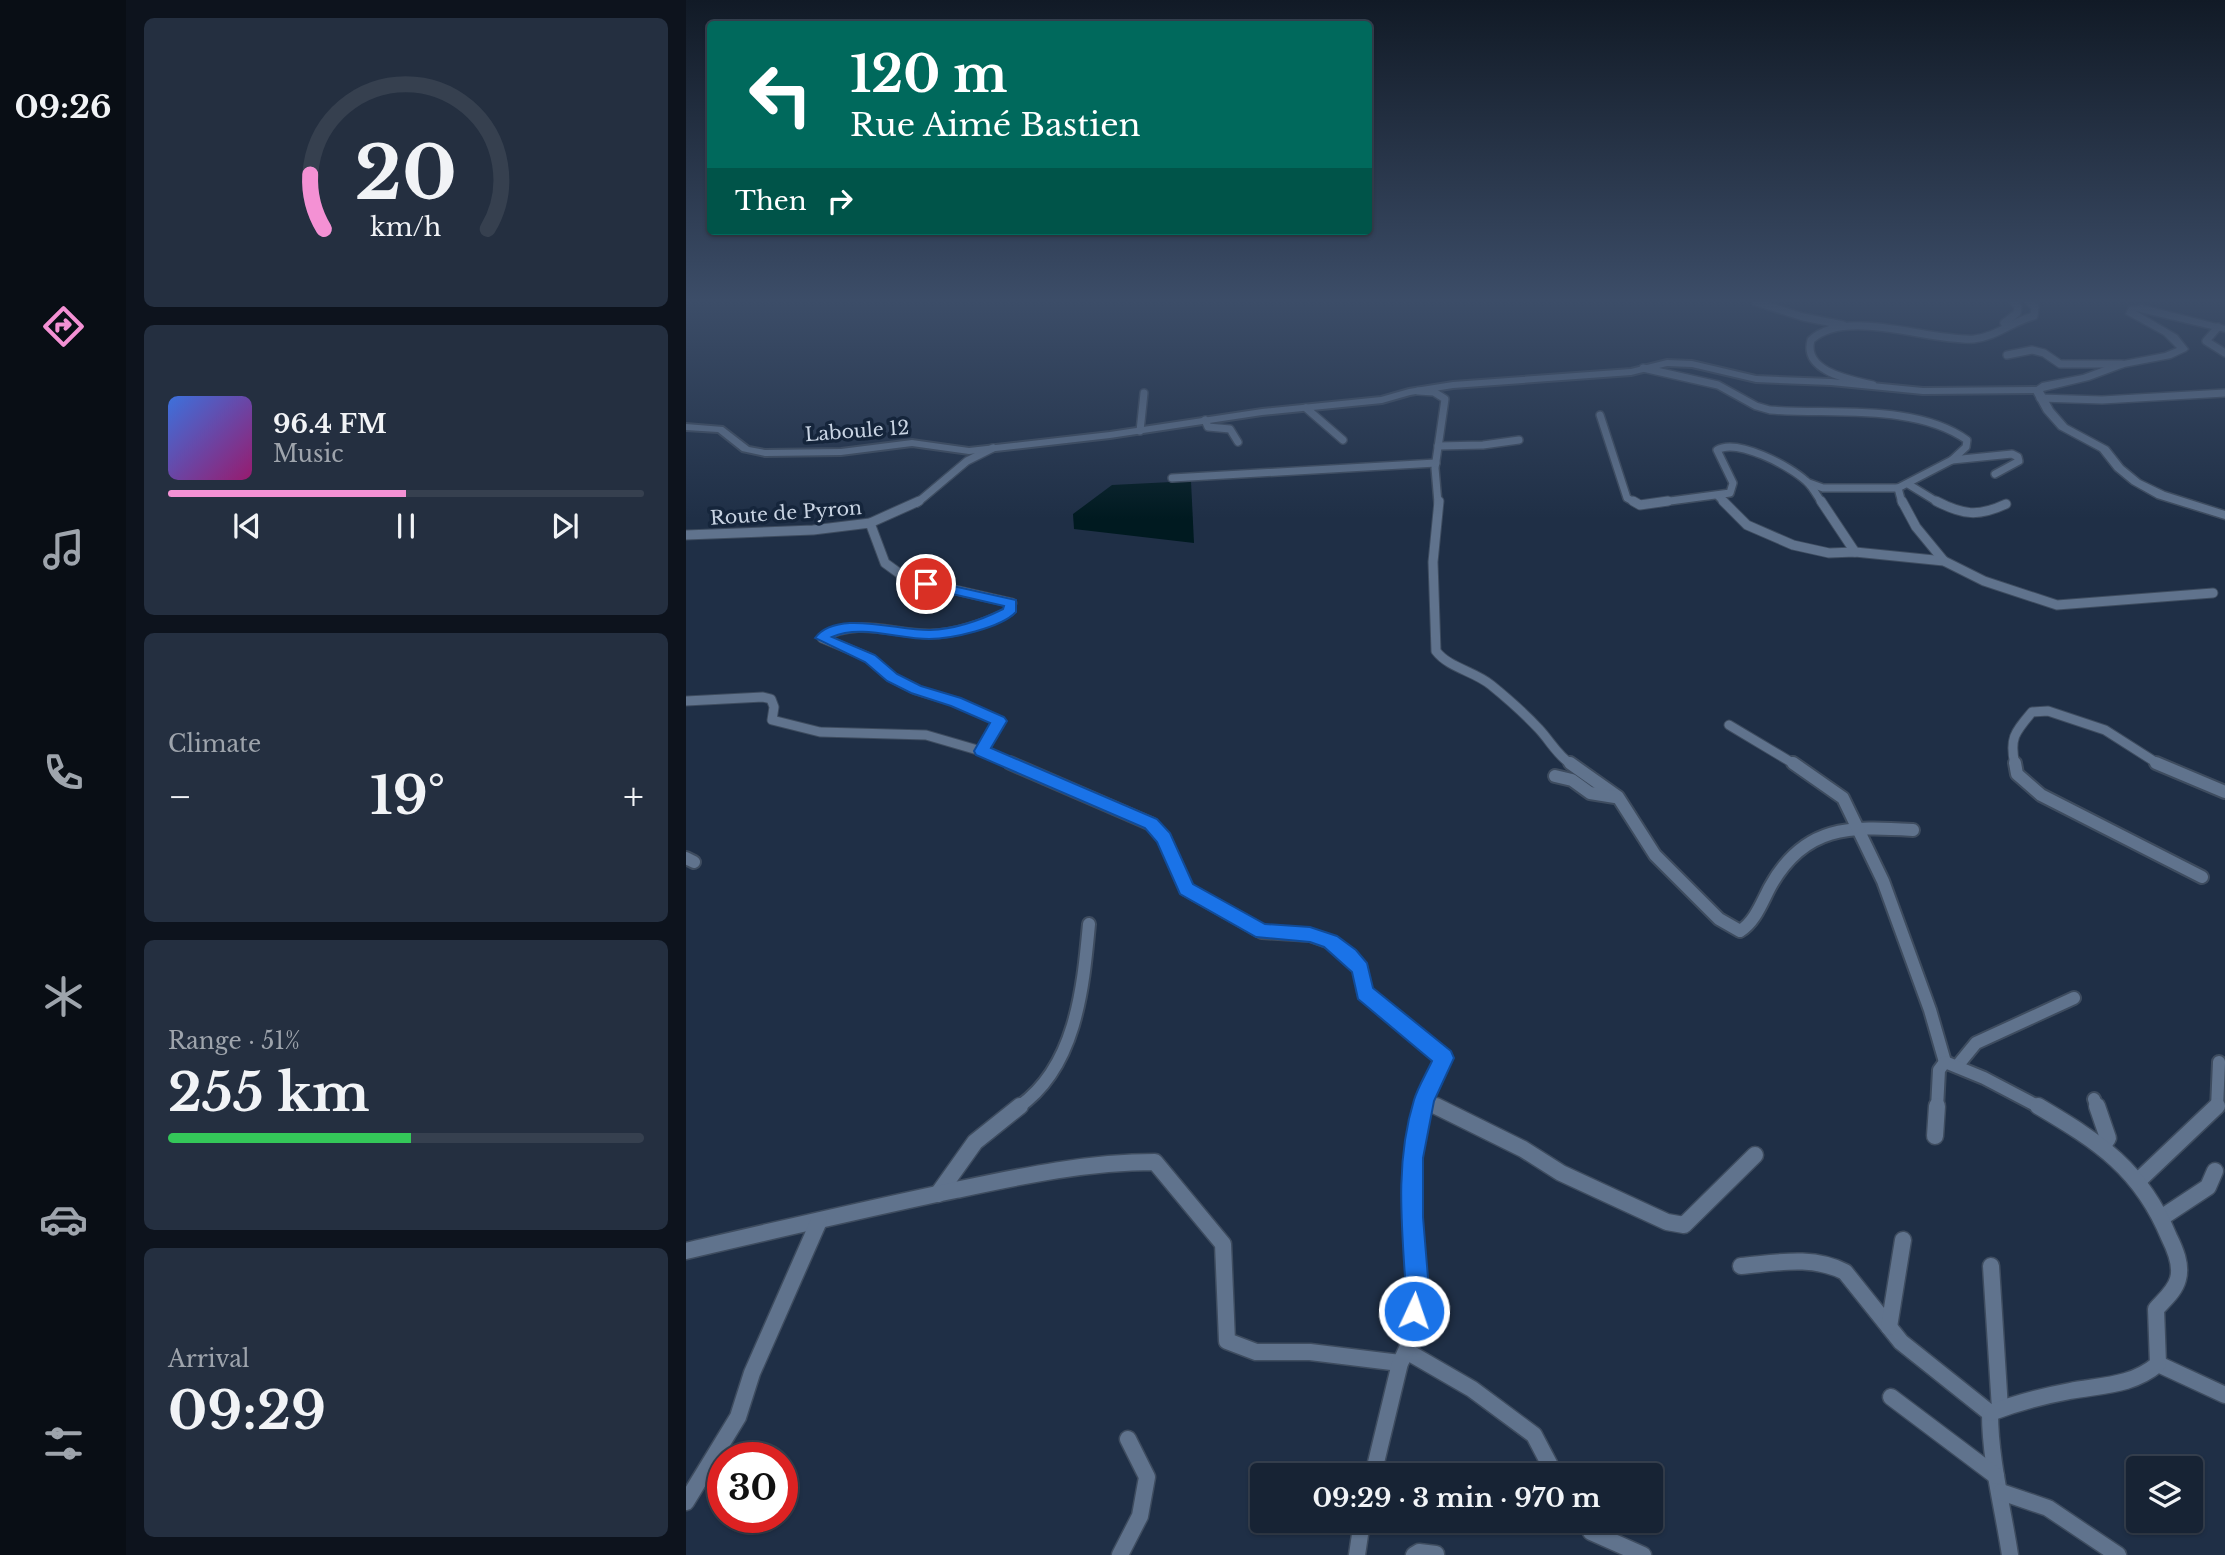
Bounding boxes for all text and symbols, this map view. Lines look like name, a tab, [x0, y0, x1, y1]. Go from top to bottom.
text: 120 m	[850, 44, 1008, 105]
icon: left	[735, 49, 826, 140]
text: 09:26	[14, 87, 112, 127]
text: Rue Aimé Bastien	[850, 105, 1141, 145]
text: 20	[355, 128, 457, 219]
icon: right	[821, 182, 859, 220]
text: Then	[735, 185, 807, 217]
text: km/h	[371, 212, 441, 243]
icon: directions	[39, 302, 88, 351]
text: 96.4 FM	[273, 408, 387, 440]
street label: Laboule 12	[804, 416, 910, 446]
text: Music	[273, 440, 344, 468]
street label: Route de Pyron	[709, 496, 863, 530]
icon: previous	[228, 507, 266, 545]
icon: pause	[387, 507, 425, 545]
icon: next	[546, 507, 584, 545]
icon: music	[39, 525, 88, 574]
pin	[896, 554, 956, 614]
icon: arrive	[907, 565, 945, 603]
text: Climate	[168, 730, 261, 758]
icon: phone	[39, 748, 88, 797]
text: 19°	[370, 764, 445, 828]
text: −	[168, 773, 192, 820]
text: +	[623, 773, 644, 820]
icon: climate	[39, 972, 88, 1021]
text: Range · 51%	[168, 1027, 300, 1055]
text: 255 km	[168, 1061, 370, 1125]
icon: car	[39, 1195, 88, 1244]
position arrow	[1377, 1274, 1451, 1348]
text: Arrival	[168, 1345, 249, 1373]
text: 09:29	[168, 1379, 326, 1443]
icon: filters	[39, 1419, 88, 1468]
speed limit sign: 30	[707, 1442, 798, 1533]
map controls	[2126, 1456, 2203, 1533]
button: layers	[2126, 1456, 2203, 1533]
text: 09:29 · 3 min · 970 m	[1312, 1482, 1601, 1514]

